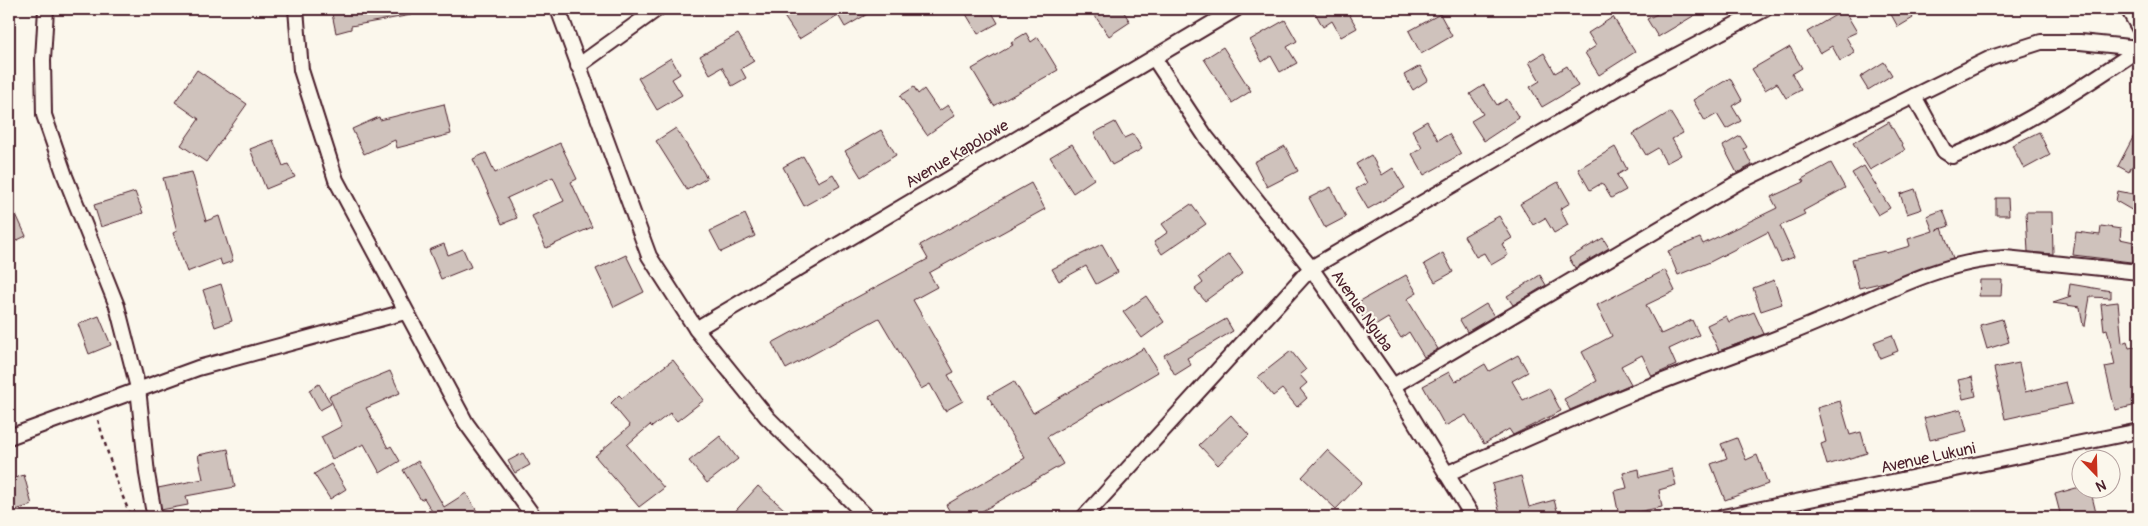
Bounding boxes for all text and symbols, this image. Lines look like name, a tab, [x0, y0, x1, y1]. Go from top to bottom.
street label: Avenue Kapolowe	[902, 115, 1012, 193]
street label: Avenue Nguba	[1327, 266, 1397, 356]
street label: Avenue Lukuni	[1879, 438, 1977, 478]
north arrow	[2070, 448, 2120, 498]
text: N	[2093, 476, 2109, 495]

